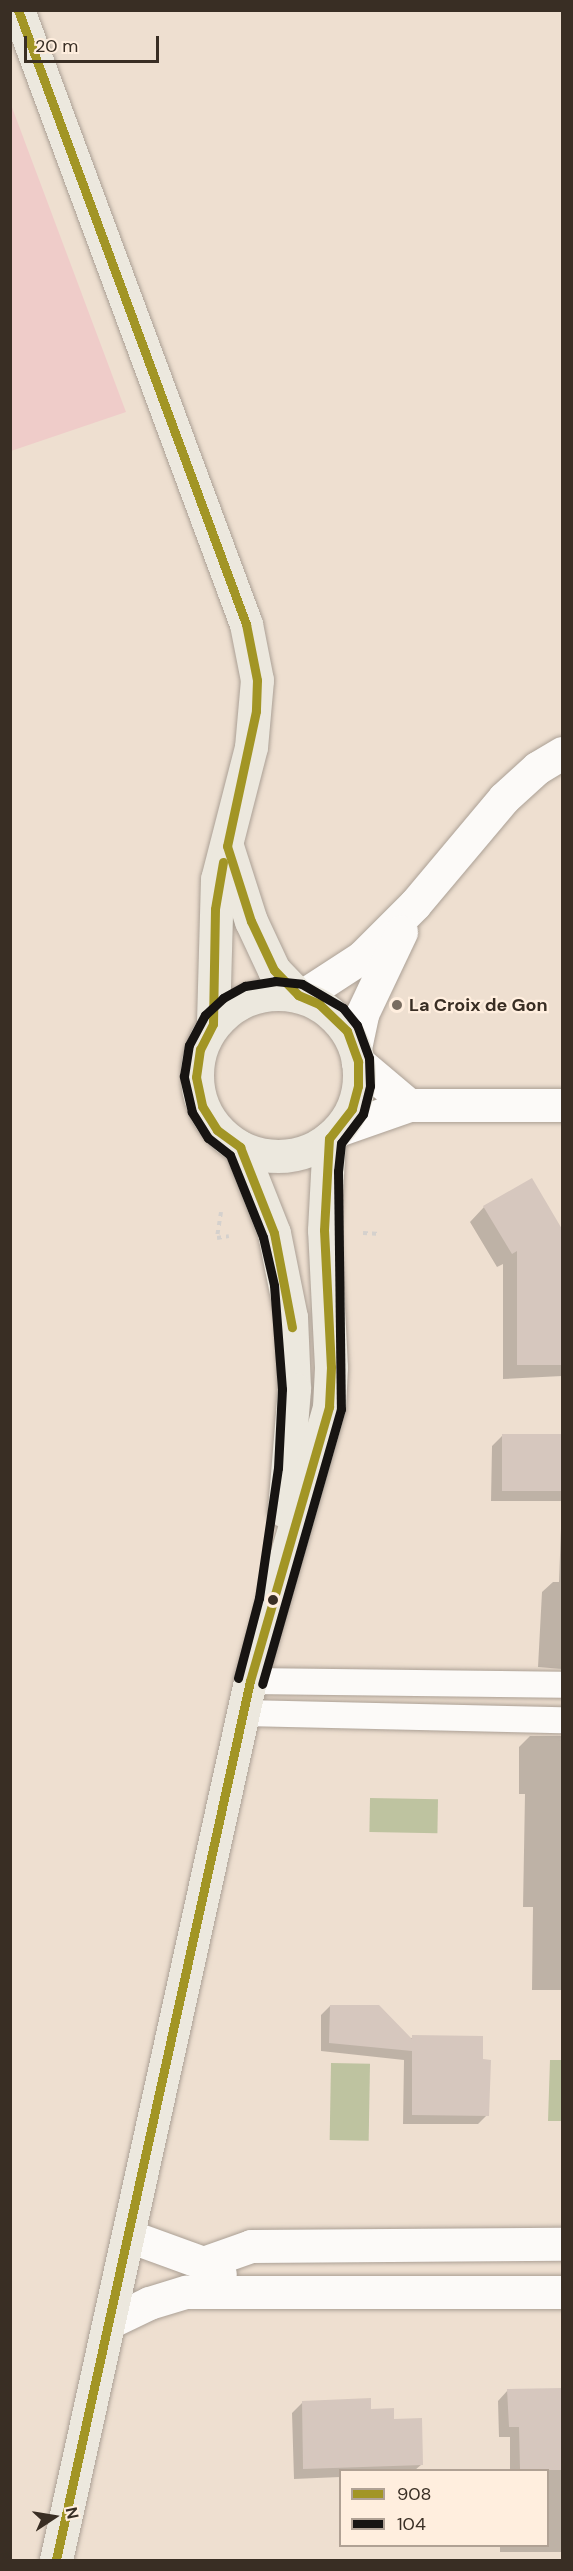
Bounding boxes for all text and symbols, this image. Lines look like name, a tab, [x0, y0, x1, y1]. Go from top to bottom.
scale bar	[27, 24, 162, 62]
text: 20 m	[35, 34, 78, 58]
place label: La Croix de Gon	[409, 994, 548, 1016]
marker: La Croix de Gon	[390, 998, 404, 1012]
unlabelled marker	[267, 1594, 279, 1606]
legend	[339, 2469, 549, 2547]
text: 908	[397, 2482, 432, 2506]
north arrow	[24, 2487, 84, 2547]
text: N	[61, 2505, 84, 2521]
text: 104	[397, 2512, 426, 2536]

